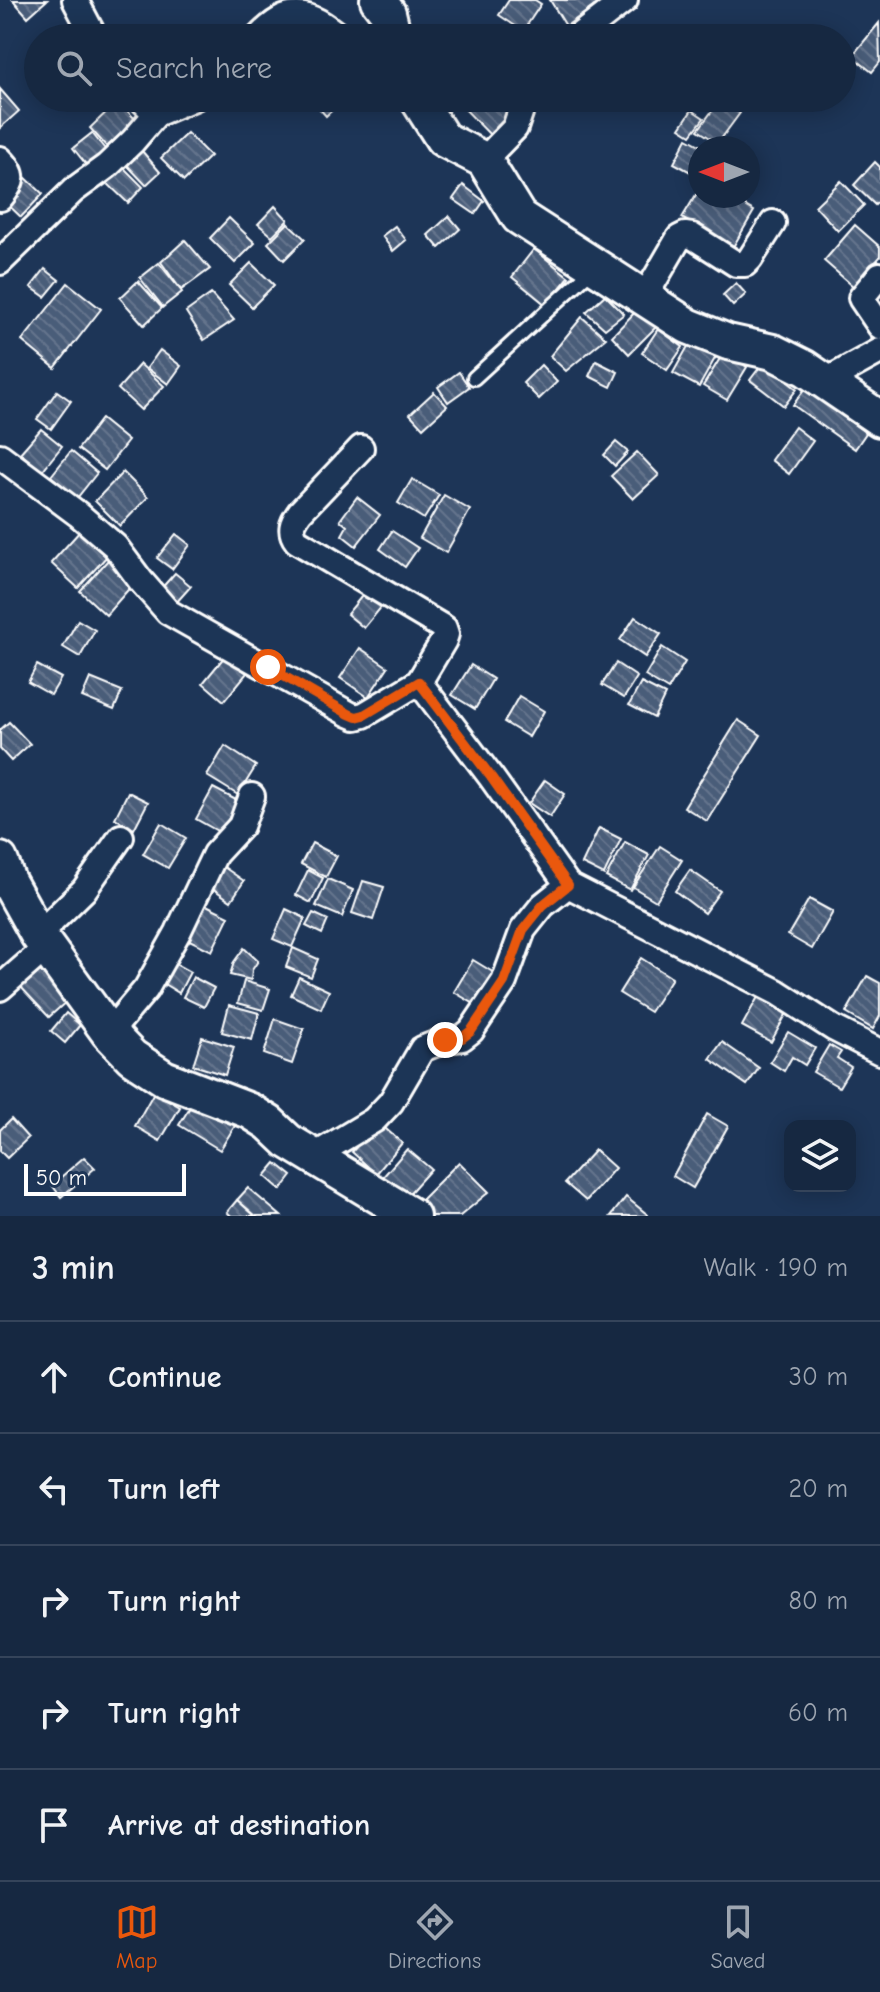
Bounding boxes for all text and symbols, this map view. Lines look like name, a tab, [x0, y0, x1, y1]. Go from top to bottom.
search box	[24, 24, 856, 112]
icon: search	[52, 46, 96, 90]
text: Search here	[116, 51, 272, 86]
north arrow	[688, 136, 760, 208]
route start	[250, 649, 286, 685]
route end	[427, 1022, 463, 1058]
map controls	[784, 1120, 856, 1192]
button: layers	[784, 1120, 856, 1192]
scale bar	[24, 1160, 186, 1196]
text: 50 m	[36, 1165, 87, 1191]
text: 3 min	[32, 1248, 115, 1288]
text: Walk · 190 m	[703, 1253, 848, 1283]
icon: ahead	[32, 1355, 76, 1399]
text: Continue	[108, 1360, 222, 1395]
text: 30 m	[789, 1362, 848, 1392]
icon: left	[32, 1467, 76, 1511]
text: Turn left	[108, 1472, 220, 1507]
text: 20 m	[788, 1474, 848, 1504]
icon: right	[32, 1579, 76, 1623]
text: Turn right	[108, 1584, 240, 1619]
text: 80 m	[789, 1586, 848, 1616]
icon: right	[32, 1691, 76, 1735]
text: Turn right	[108, 1696, 240, 1731]
text: 60 m	[788, 1698, 848, 1728]
icon: arrive	[32, 1803, 76, 1847]
text: Arrive at destination	[108, 1808, 370, 1843]
tab: Map	[115, 1900, 159, 1974]
tab: Directions	[388, 1900, 481, 1974]
tab: Saved	[710, 1900, 765, 1974]

